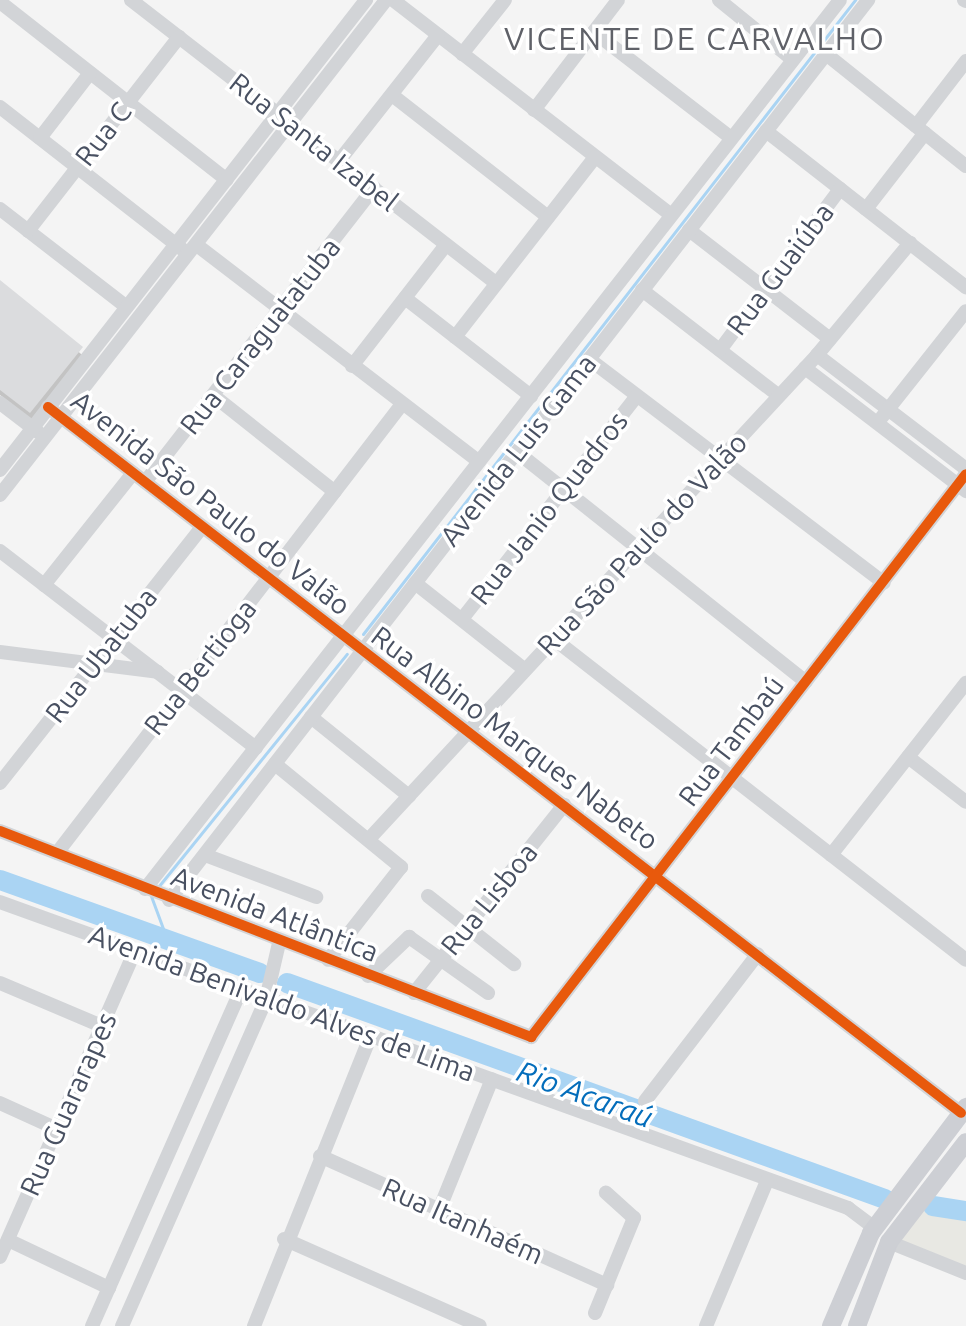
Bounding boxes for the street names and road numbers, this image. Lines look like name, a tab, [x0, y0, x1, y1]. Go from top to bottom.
street label: Rua Santa Izabel	[223, 66, 405, 218]
street label: Rua C	[68, 96, 138, 172]
street label: Rua Guaiúba	[719, 196, 841, 342]
street label: Rua Caraguatatuba	[173, 231, 347, 441]
street label: Avenida Luis Gama	[433, 347, 603, 553]
street label: Avenida São Paulo do Valão	[65, 384, 357, 622]
street label: Rua Janio Quadros	[463, 405, 635, 611]
street label: Rua São Paulo do Valão	[530, 426, 754, 662]
street label: Rua Ubatuba	[38, 581, 164, 729]
street label: Rua Bertioga	[137, 593, 263, 741]
street label: Rua Albino Marques Nabeto	[365, 619, 665, 857]
street label: Rua Tambaú	[671, 669, 791, 813]
street label: Rua Lisboa	[434, 836, 544, 962]
street label: Avenida Atlântica	[167, 859, 383, 969]
street label: Avenida Benivaldo Alves de Lima	[84, 917, 480, 1089]
street label: Rua Guararapes	[13, 1007, 123, 1201]
street label: Rua Itanhaém	[377, 1171, 549, 1271]

